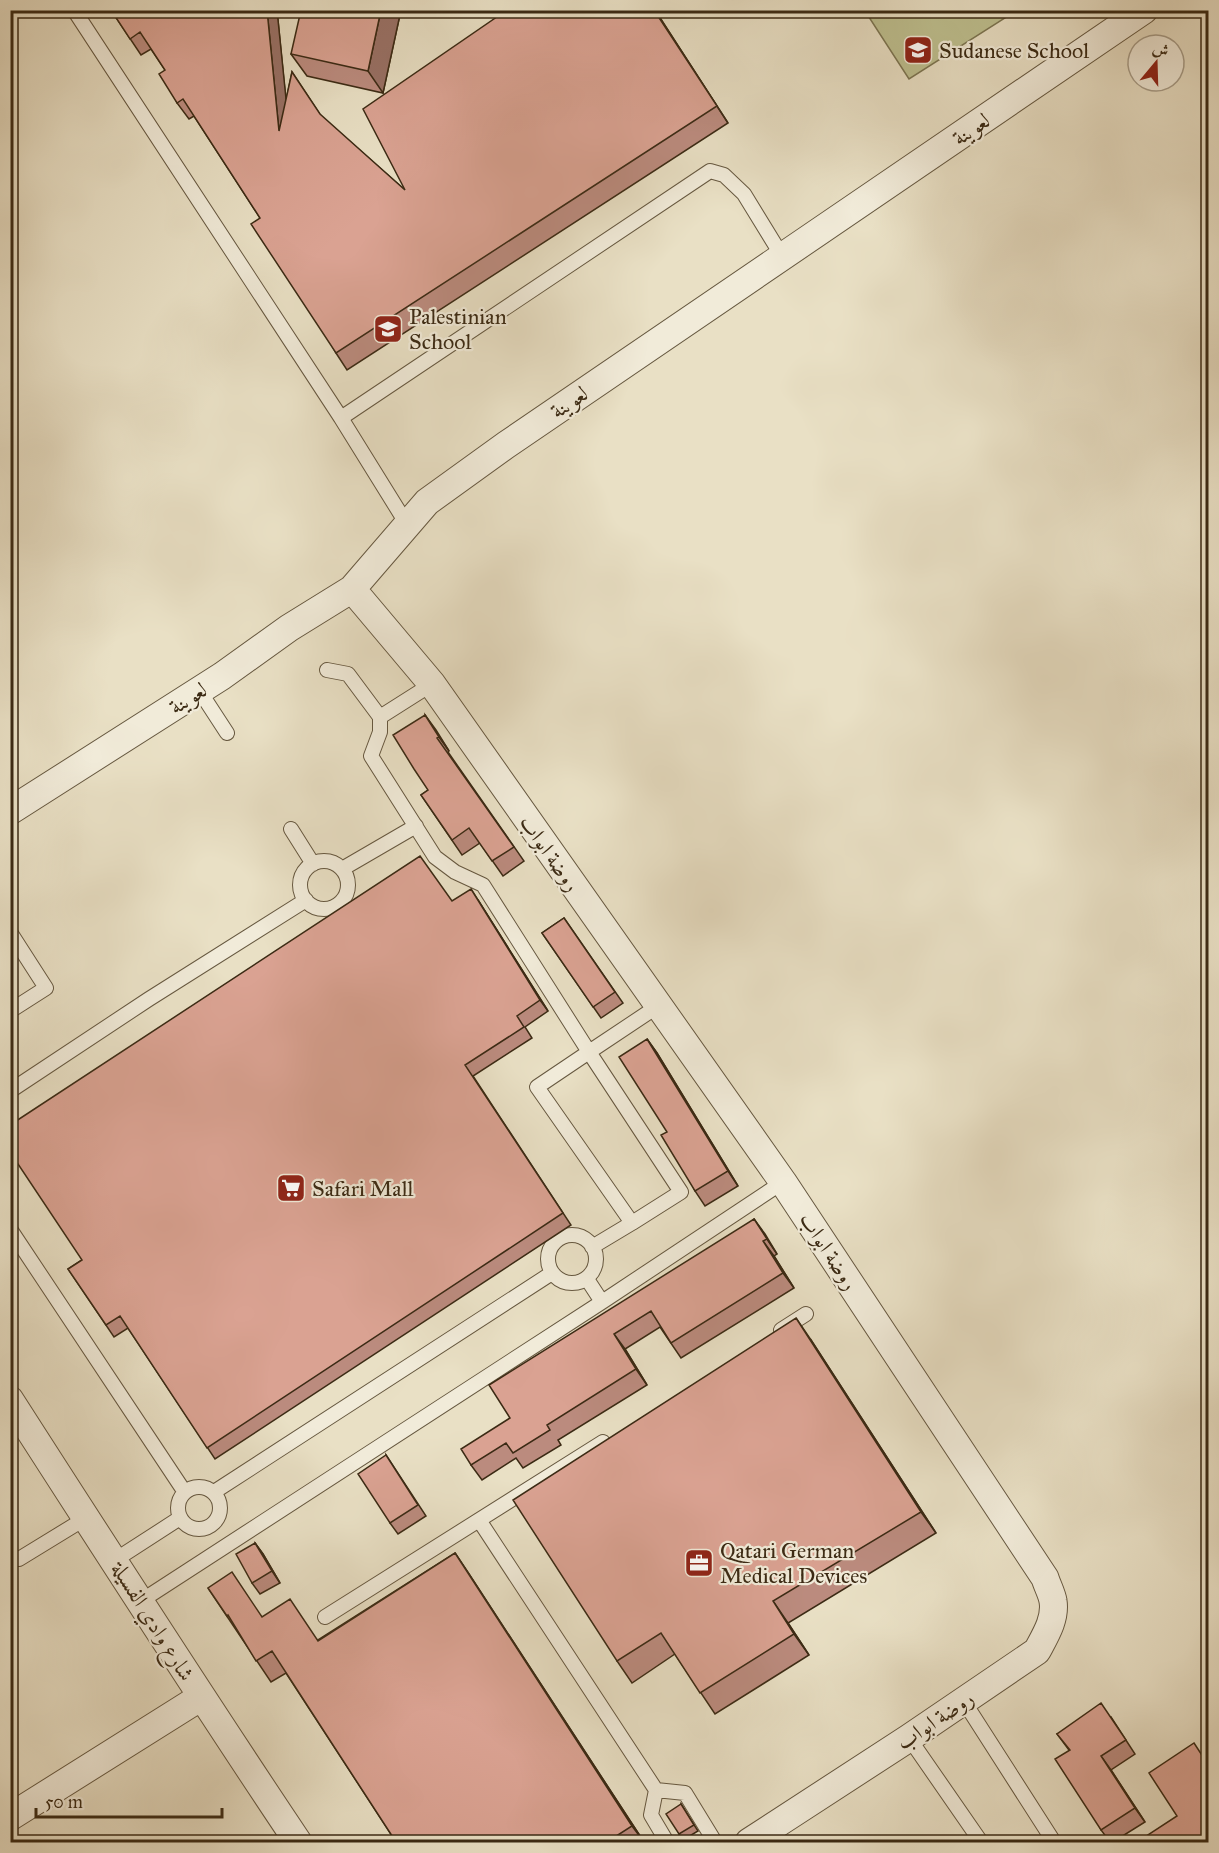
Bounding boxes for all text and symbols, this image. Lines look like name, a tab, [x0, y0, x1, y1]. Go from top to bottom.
north arrow	[1126, 33, 1186, 93]
school or university icon: Sudanese School	[902, 34, 934, 66]
place label: Sudanese School	[939, 37, 1089, 64]
text: ش	[1150, 38, 1171, 61]
street label: لعوينة	[947, 107, 995, 151]
place label: Palestinian School	[409, 303, 507, 355]
school or university icon: Palestinian School	[372, 313, 404, 345]
street label: لعوينة	[545, 380, 593, 424]
street label: لعوينة	[164, 676, 212, 720]
street label: روضة ابواب	[514, 809, 586, 897]
supermarket icon: Safari Mall	[275, 1172, 307, 1204]
place label: Safari Mall	[312, 1175, 414, 1202]
street label: روضة ابواب	[794, 1207, 864, 1295]
place label: Qatari German Medical Devices	[720, 1537, 867, 1589]
office icon: Qatari German Medical Devices	[683, 1547, 715, 1579]
street label: شارع وادي الفسيلة	[101, 1555, 200, 1688]
street label: روضة ابواب	[891, 1684, 979, 1756]
scale bar	[36, 1781, 222, 1819]
text: 50 m	[45, 1791, 83, 1813]

